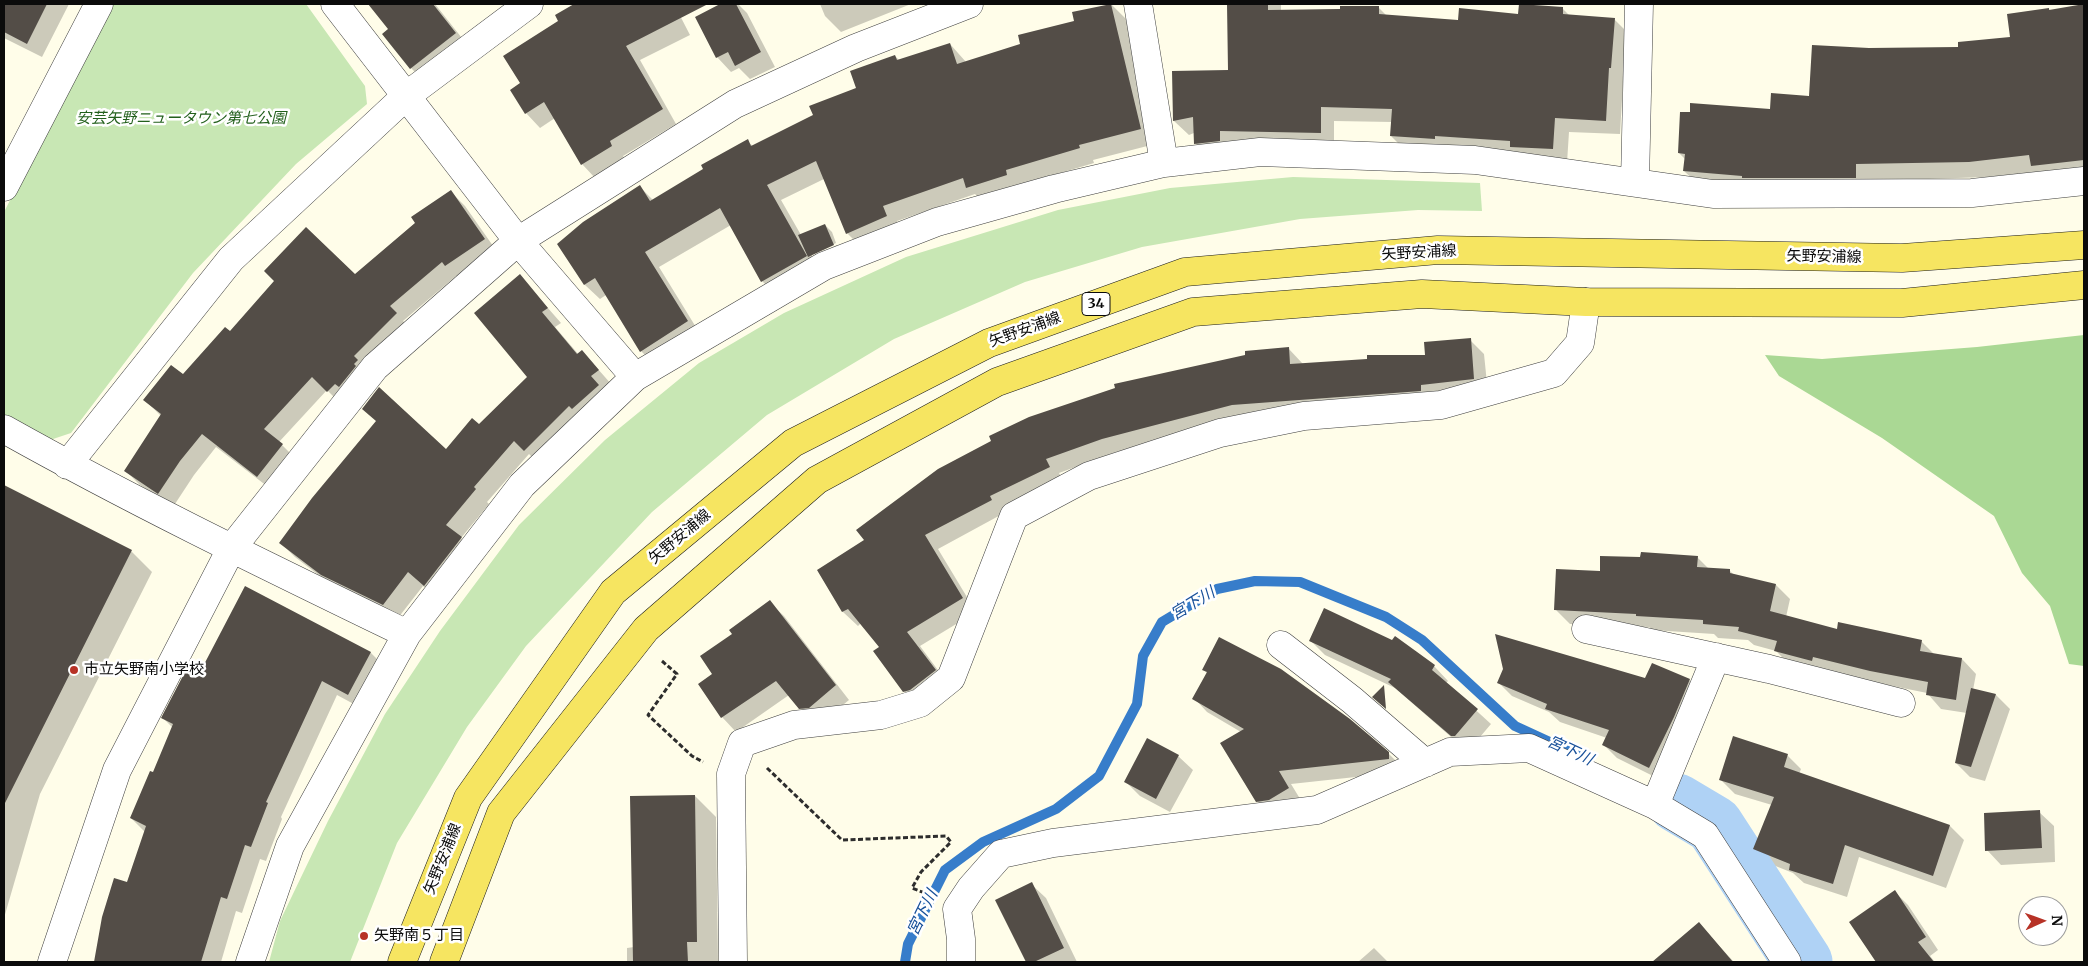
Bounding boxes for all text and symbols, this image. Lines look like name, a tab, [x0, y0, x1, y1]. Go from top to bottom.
park label: 安芸矢野ニュータウン第七公園	[76, 110, 286, 128]
street label: 矢野安浦線	[1381, 242, 1457, 264]
street label: 矢野安浦線	[1786, 247, 1862, 267]
road number: 34	[1082, 292, 1110, 316]
street label: 矢野安浦線	[987, 309, 1063, 351]
street label: 矢野安浦線	[645, 506, 715, 568]
water label: 宮下川	[1167, 583, 1219, 625]
place label: 市立矢野南小学校	[84, 661, 204, 679]
marker: 市立矢野南小学校	[68, 664, 80, 676]
water label: 宮下川	[1544, 732, 1596, 770]
street label: 矢野安浦線	[421, 821, 465, 897]
water label: 宮下川	[904, 887, 942, 939]
north arrow	[2018, 896, 2068, 946]
text: N	[2048, 915, 2066, 926]
place label: 矢野南５丁目	[374, 927, 464, 945]
marker: 矢野南５丁目	[358, 930, 370, 942]

